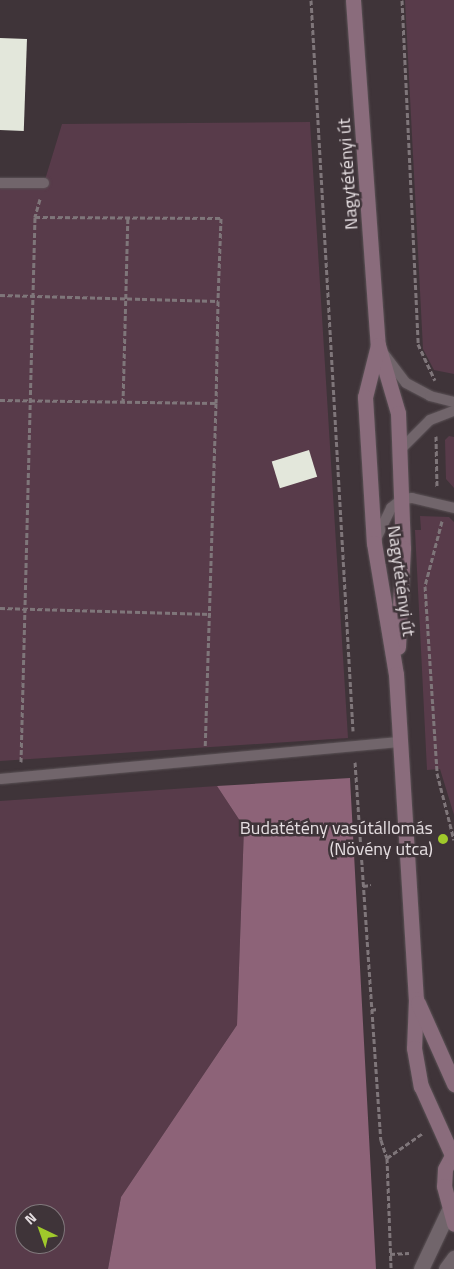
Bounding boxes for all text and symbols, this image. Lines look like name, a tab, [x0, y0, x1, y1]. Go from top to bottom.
street label: Nagytétényi út	[333, 117, 363, 231]
street label: Nagytétényi út	[383, 524, 419, 638]
place label: Budatétény vasútállomás (Növény utca)	[240, 818, 433, 861]
marker: Budatétény vasútállomás (Növény utca)	[437, 833, 449, 845]
north arrow	[15, 1204, 65, 1254]
text: N	[20, 1207, 41, 1229]

